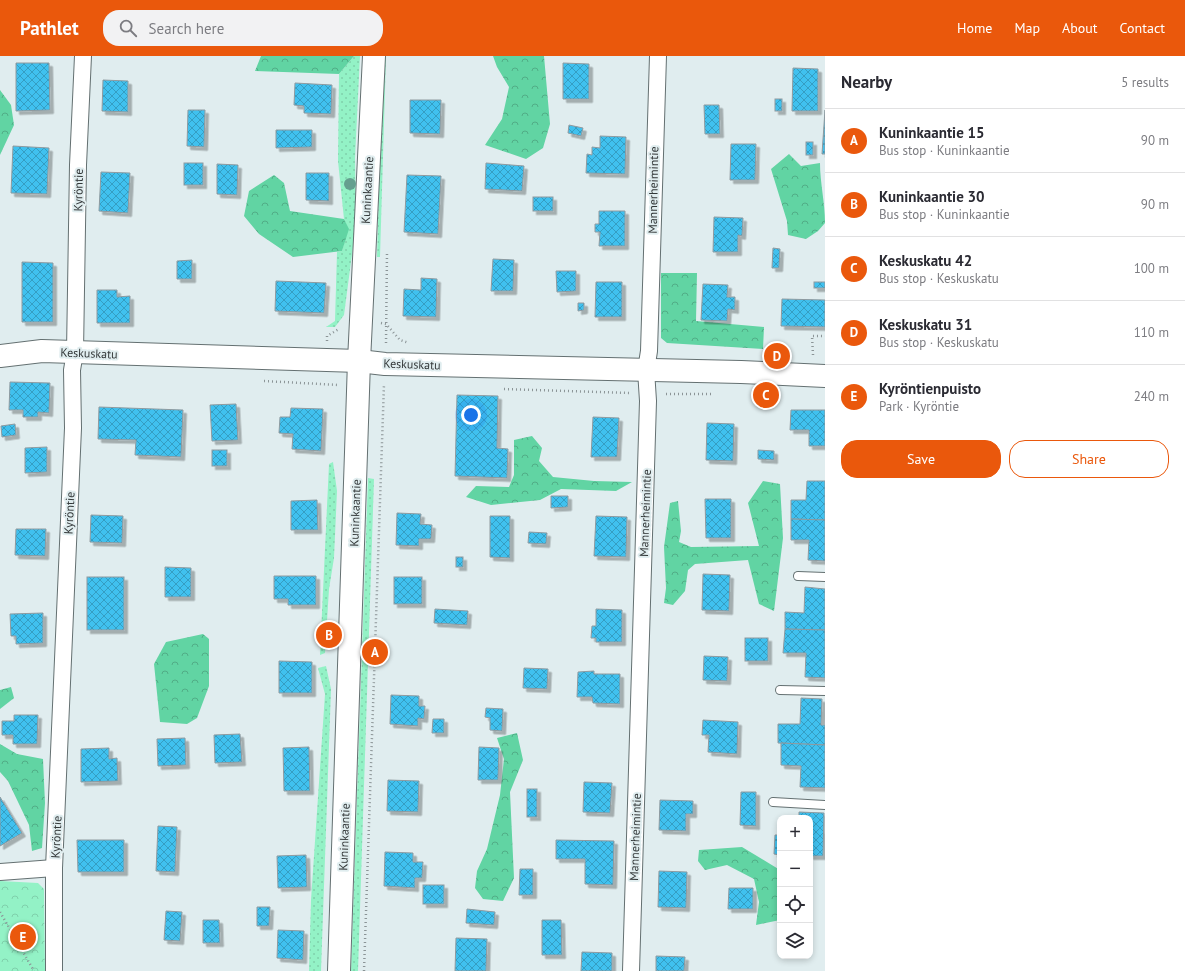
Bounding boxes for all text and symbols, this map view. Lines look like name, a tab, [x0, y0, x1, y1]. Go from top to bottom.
search box	[103, 10, 383, 46]
text: Pathlet	[20, 16, 79, 40]
icon: search	[117, 17, 139, 39]
text: Search here	[149, 19, 224, 38]
text: Home	[957, 19, 992, 37]
text: Map	[1014, 19, 1040, 37]
text: About	[1062, 19, 1098, 37]
text: Contact	[1120, 19, 1165, 37]
text: Nearby	[841, 71, 892, 93]
text: 5 results	[1121, 74, 1169, 91]
text: Kuninkaantie 15	[879, 123, 985, 142]
text: A	[850, 132, 858, 149]
text: 90 m	[1141, 132, 1169, 149]
text: Bus stop · Kuninkaantie	[879, 142, 1010, 159]
street label: Mannerheimintie	[645, 146, 661, 234]
street label: Kuninkaantie	[358, 156, 376, 224]
street label: Kyröntie	[70, 169, 86, 211]
text: Kuninkaantie 30	[879, 187, 985, 206]
text: B	[850, 196, 858, 213]
text: 90 m	[1141, 196, 1169, 213]
text: Bus stop · Kuninkaantie	[879, 206, 1010, 223]
text: Keskuskatu 42	[879, 251, 972, 270]
text: C	[850, 260, 858, 277]
text: 100 m	[1134, 260, 1169, 277]
text: Bus stop · Keskuskatu	[879, 270, 999, 287]
text: Keskuskatu 31	[879, 315, 972, 334]
text: D	[850, 324, 858, 341]
text: 110 m	[1134, 324, 1169, 341]
text: Bus stop · Keskuskatu	[879, 334, 999, 351]
pin: D	[764, 341, 790, 371]
street label: Keskuskatu	[60, 345, 118, 361]
street label: Keskuskatu	[383, 356, 441, 372]
text: Kyröntienpuisto	[879, 379, 981, 398]
pin: C	[753, 380, 779, 410]
text: E	[851, 388, 857, 405]
text: 240 m	[1134, 388, 1169, 405]
text: Park · Kyröntie	[879, 398, 959, 415]
your location	[461, 405, 481, 425]
button: Save	[841, 440, 1001, 478]
button: Share	[1009, 440, 1169, 478]
street label: Mannerheimintie	[636, 469, 654, 557]
street label: Kuninkaantie	[346, 479, 364, 547]
street label: Kyröntie	[60, 491, 78, 535]
pin: B	[316, 620, 342, 650]
pin: A	[362, 637, 388, 667]
street label: Mannerheimintie	[626, 793, 644, 881]
street label: Kuninkaantie	[335, 803, 353, 871]
street label: Kyröntie	[47, 815, 65, 859]
map controls	[777, 815, 813, 959]
button: +	[777, 815, 813, 851]
button: −	[777, 851, 813, 887]
button: locate	[777, 887, 813, 923]
pin: E	[10, 922, 36, 952]
button: layers	[777, 923, 813, 959]

